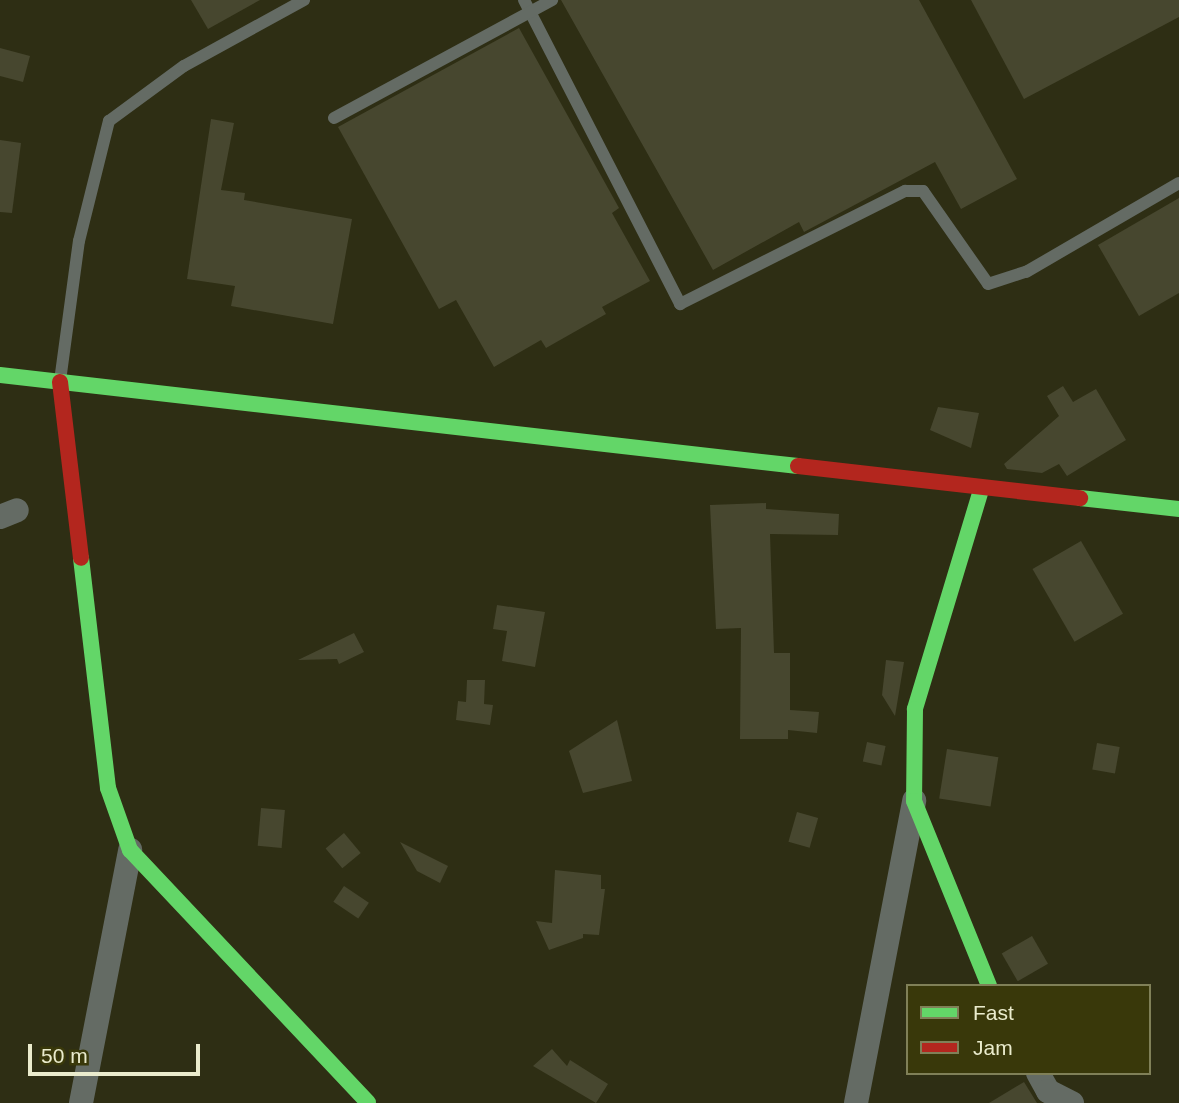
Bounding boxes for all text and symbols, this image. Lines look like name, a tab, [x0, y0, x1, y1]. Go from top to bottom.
legend	[906, 984, 1151, 1075]
text: Fast	[973, 1001, 1014, 1024]
scale bar	[32, 1030, 203, 1074]
text: Jam	[973, 1036, 1013, 1059]
text: 50 m	[41, 1044, 88, 1067]

